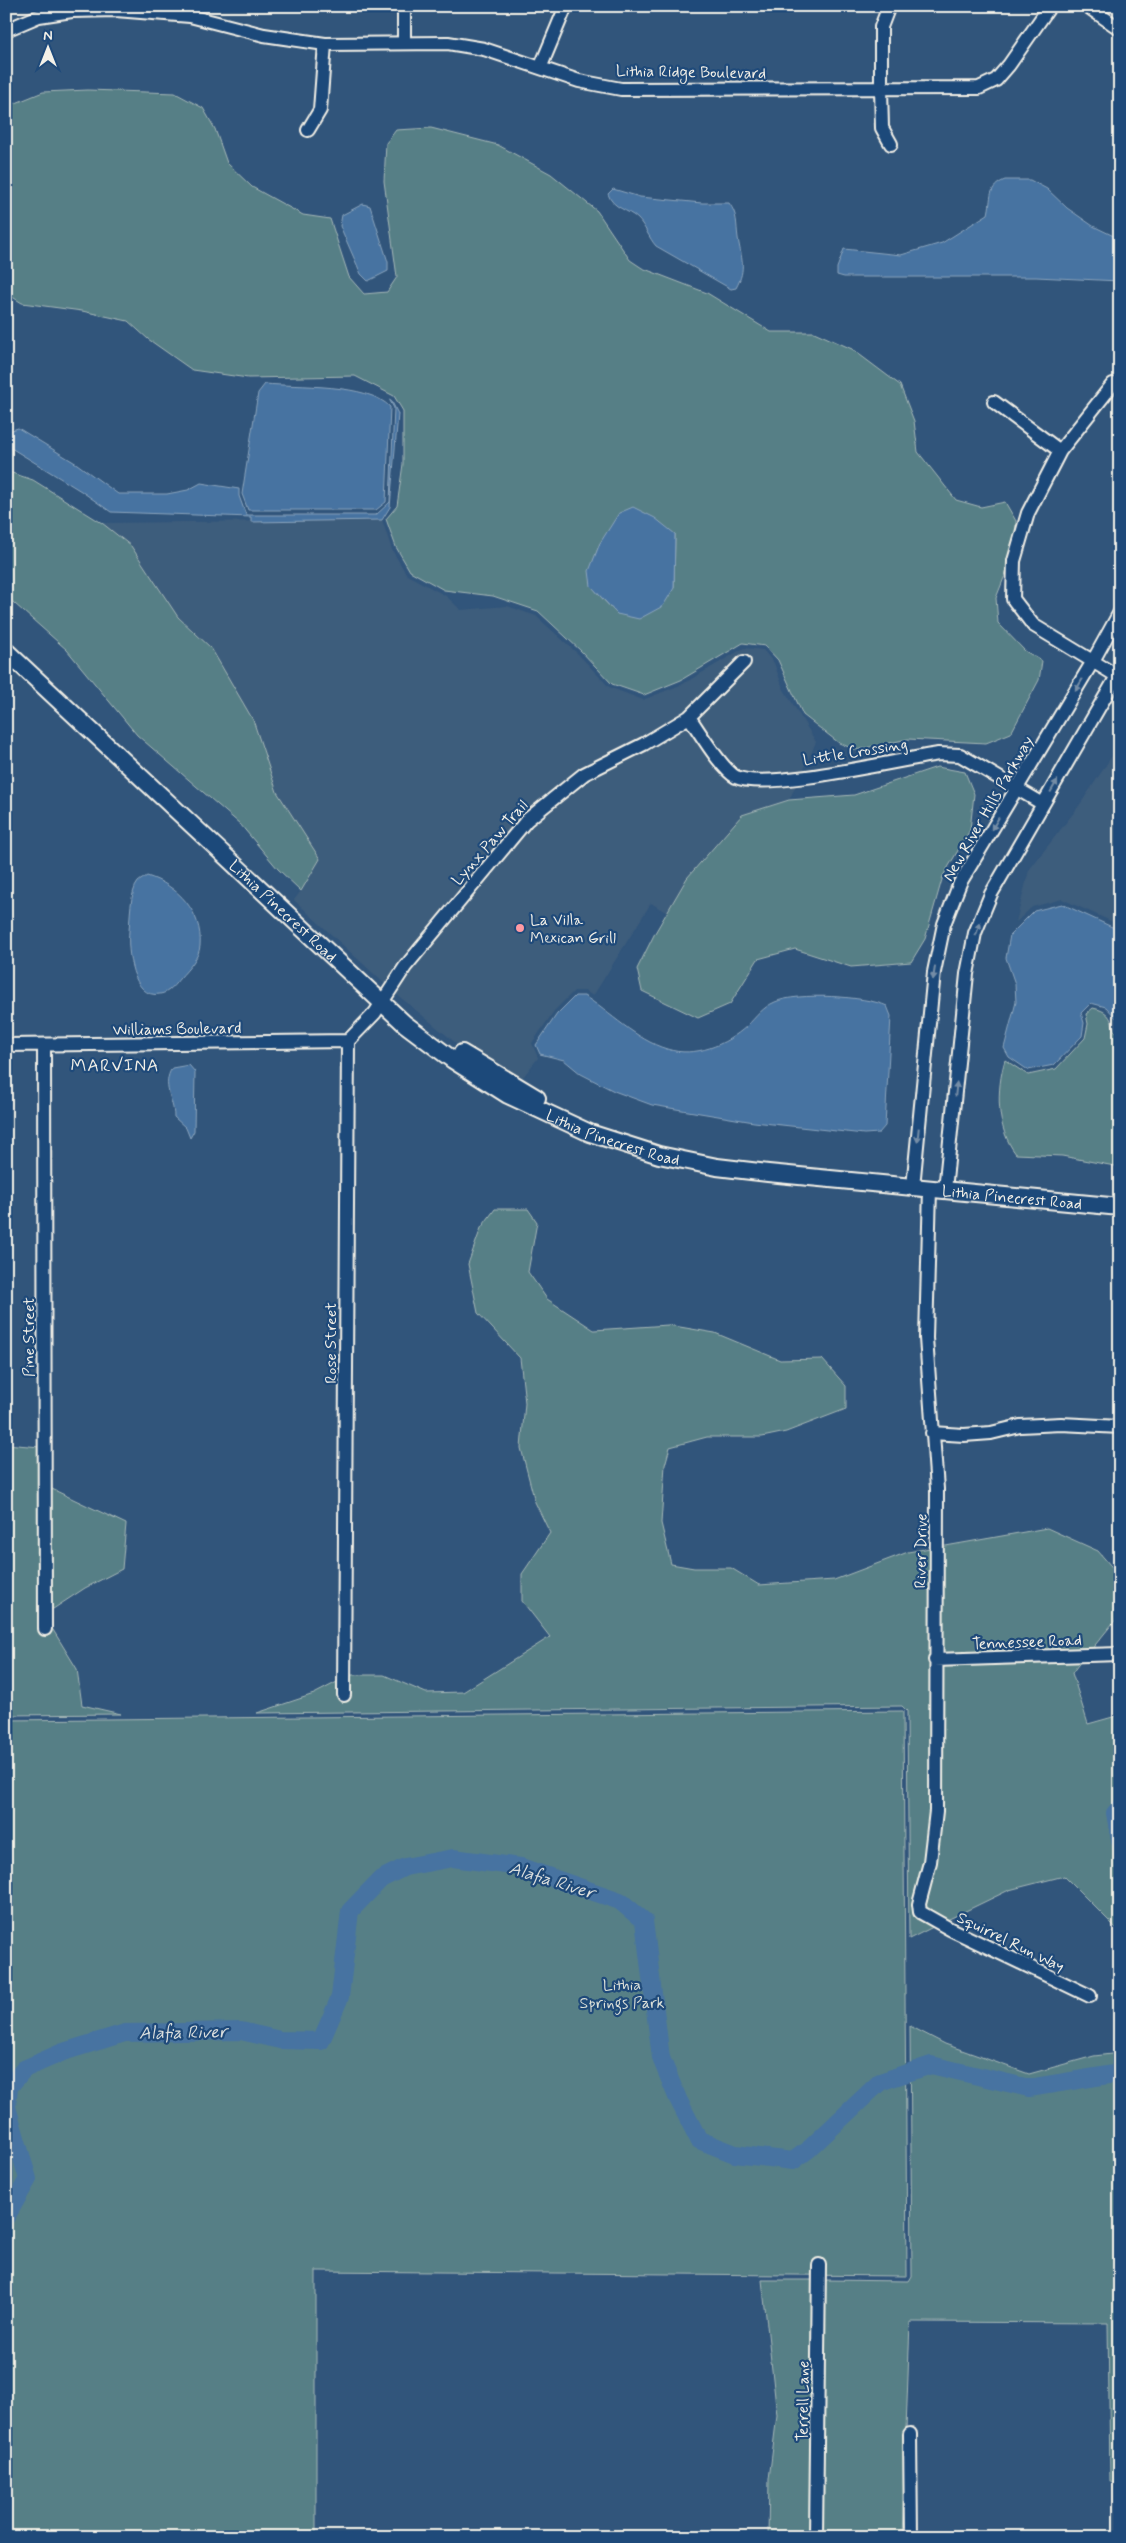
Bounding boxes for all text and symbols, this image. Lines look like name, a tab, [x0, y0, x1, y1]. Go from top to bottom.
north arrow	[22, 22, 72, 72]
text: N	[43, 27, 53, 45]
street label: Lithia Ridge Boulevard	[616, 61, 766, 85]
one-way arrow	[1075, 678, 1084, 691]
street label: New River Hills Parkway	[938, 732, 1039, 885]
street label: Little Crossing	[801, 734, 909, 771]
one-way arrow	[1049, 779, 1058, 792]
street label: Lynx Paw Trail	[447, 796, 533, 890]
one-way arrow	[991, 818, 1000, 831]
street label: Lithia Pinecrest Road	[224, 856, 341, 967]
place label: La Villa Mexican Grill	[530, 910, 616, 949]
one-way arrow	[974, 921, 982, 936]
marker: La Villa Mexican Grill	[514, 922, 526, 934]
one-way arrow	[930, 965, 938, 981]
street label: Williams Boulevard	[112, 1018, 242, 1041]
district label: MARVINA	[70, 1054, 160, 1078]
one-way arrow	[952, 1081, 960, 1097]
street label: Lithia Pinecrest Road	[542, 1105, 682, 1171]
one-way arrow	[914, 1127, 922, 1143]
street label: Lithia Pinecrest Road	[941, 1181, 1083, 1215]
street label: Pine Street	[19, 1297, 40, 1377]
street label: Rose Street	[321, 1302, 342, 1384]
street label: River Drive	[910, 1513, 933, 1589]
street label: Tennessee Road	[972, 1630, 1082, 1655]
water label: Alafia River	[506, 1857, 600, 1906]
street label: Squirrel Run Way	[953, 1907, 1068, 1977]
park label: Lithia Springs Park	[580, 1975, 665, 2015]
water label: Alafia River	[139, 2020, 230, 2046]
street label: Terrell Lane	[792, 2360, 815, 2442]

